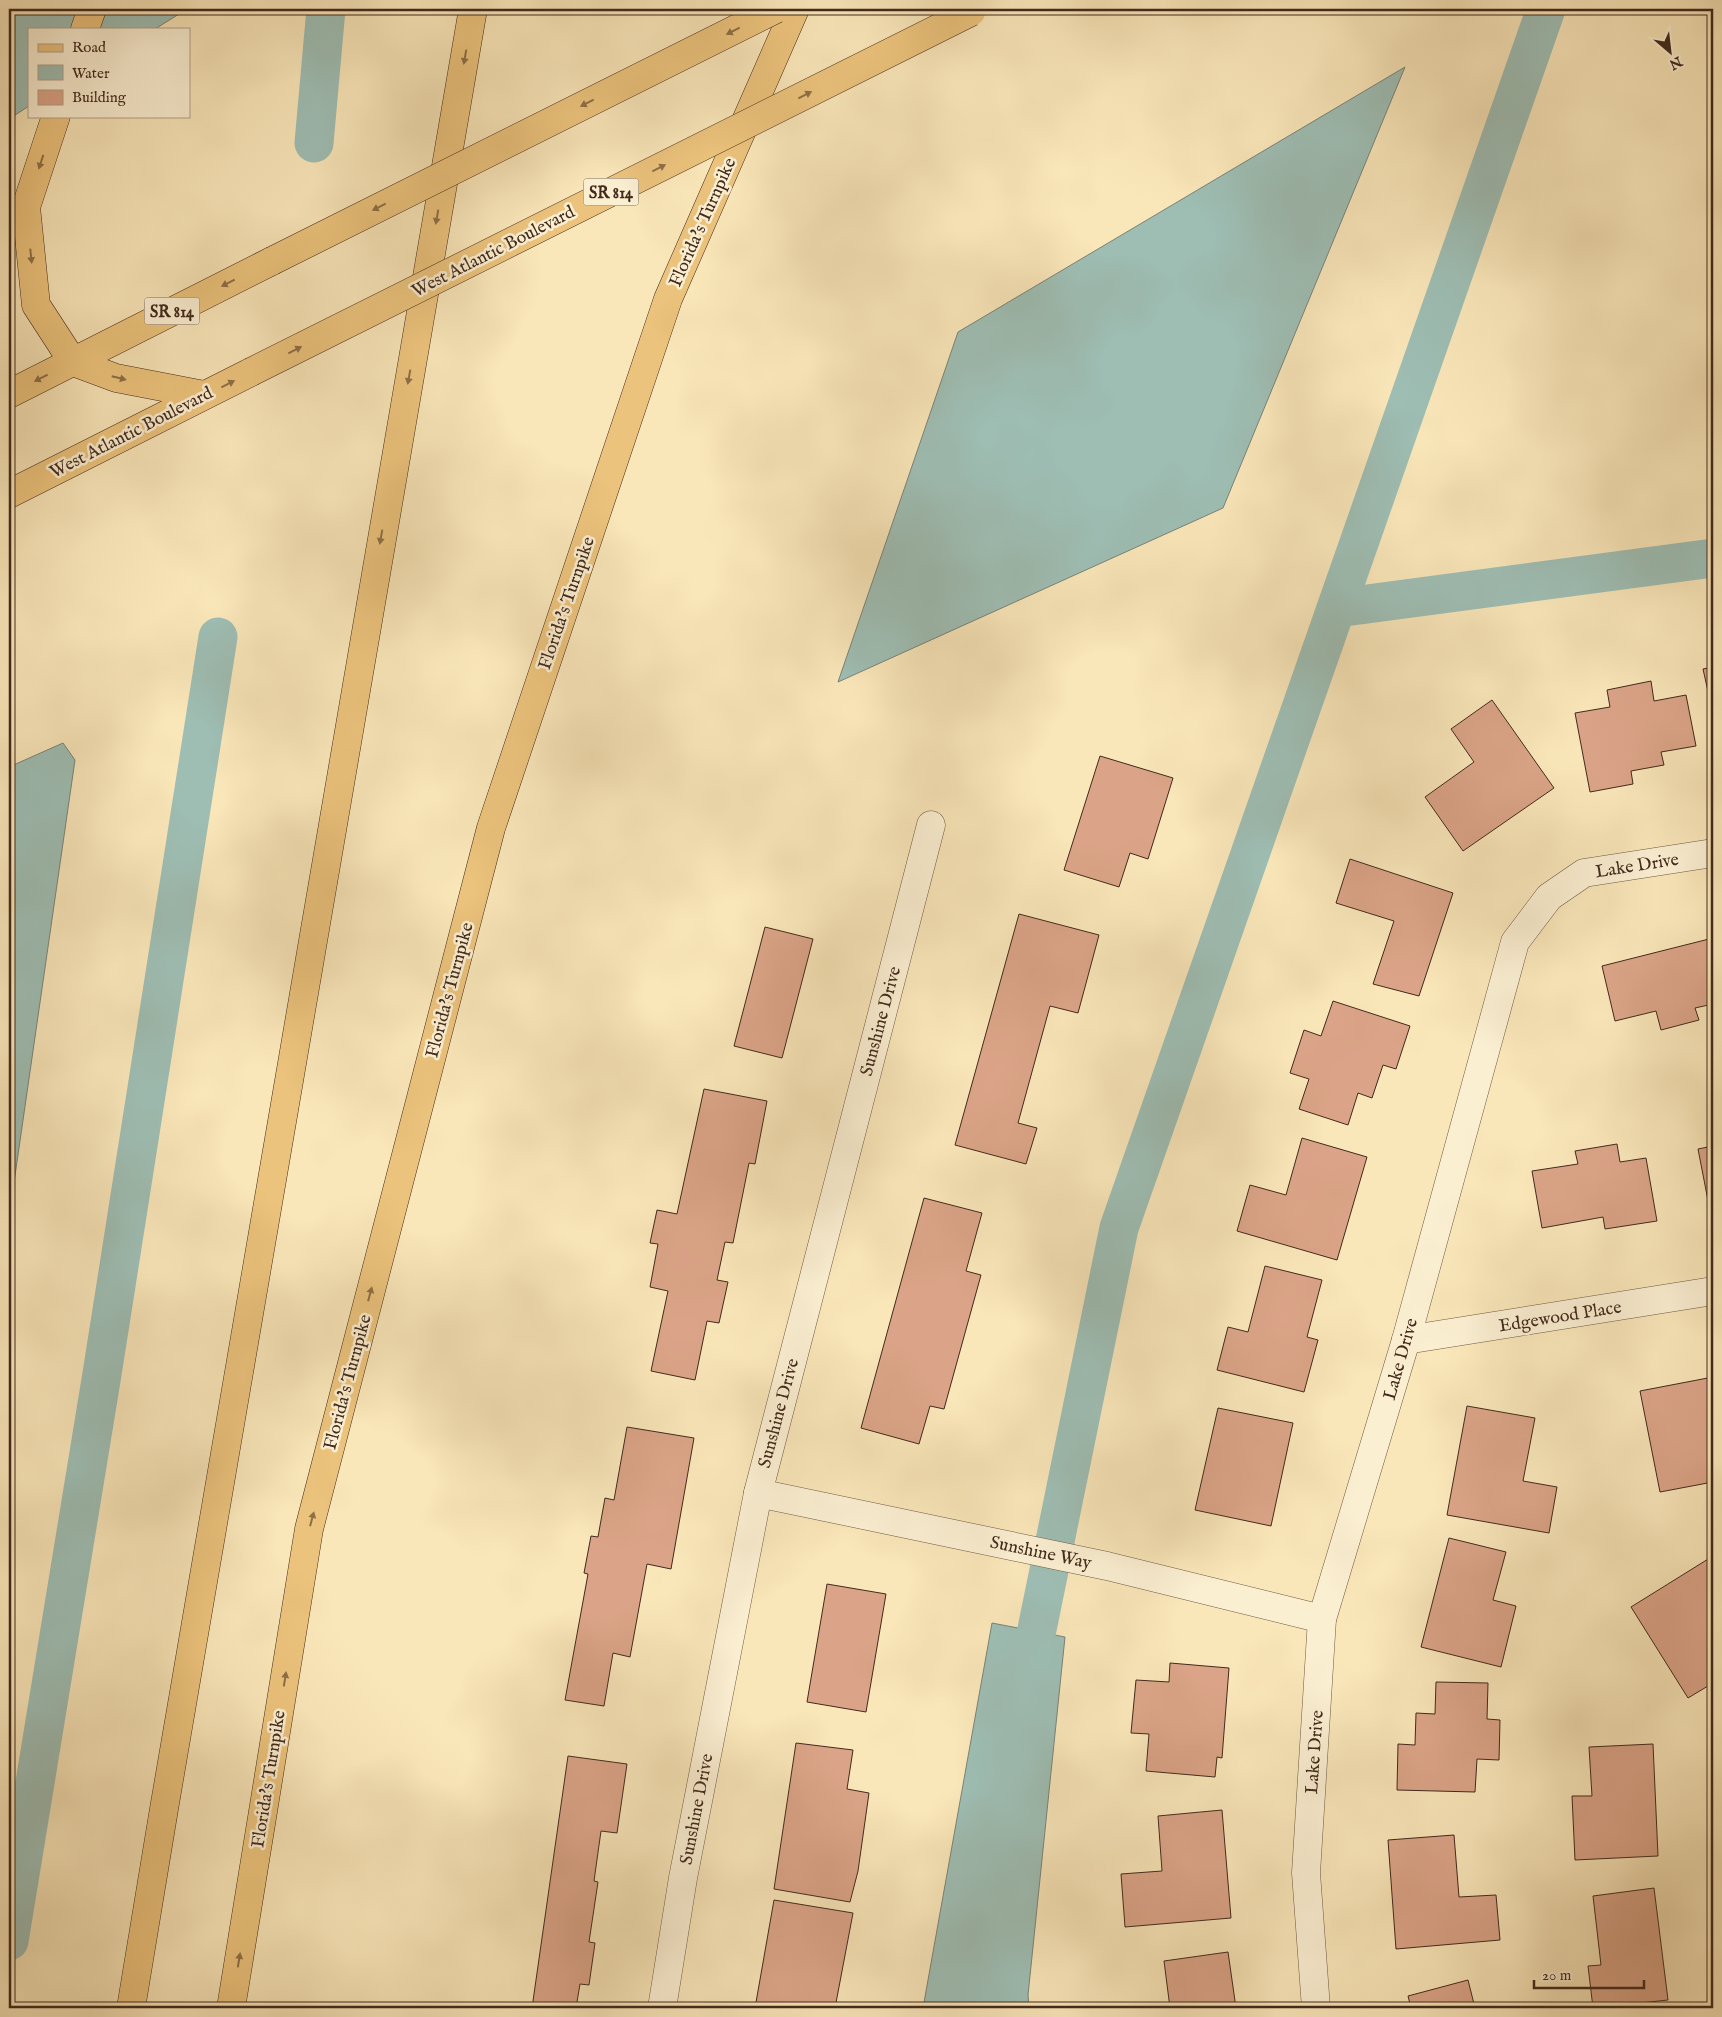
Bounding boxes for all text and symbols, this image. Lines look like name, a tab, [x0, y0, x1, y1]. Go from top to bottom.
one-way arrow	[726, 27, 740, 35]
legend	[28, 28, 190, 118]
north arrow	[1644, 28, 1694, 78]
text: Road	[72, 38, 107, 57]
one-way arrow	[460, 49, 468, 65]
text: N	[1666, 51, 1686, 73]
text: Water	[72, 64, 110, 83]
text: Building	[72, 88, 127, 107]
one-way arrow	[798, 91, 812, 99]
one-way arrow	[580, 99, 594, 107]
one-way arrow	[37, 154, 44, 169]
street label: Florida's Turnpike	[665, 154, 742, 291]
one-way arrow	[652, 164, 667, 172]
road number: SR 814	[584, 178, 638, 206]
street label: West Atlantic Boulevard	[408, 201, 579, 303]
one-way arrow	[372, 203, 387, 211]
one-way arrow	[432, 209, 440, 225]
one-way arrow	[27, 248, 35, 264]
one-way arrow	[221, 279, 235, 287]
road number: SR 814	[144, 298, 200, 324]
one-way arrow	[288, 346, 302, 354]
one-way arrow	[404, 369, 412, 385]
one-way arrow	[34, 374, 48, 382]
one-way arrow	[111, 374, 126, 382]
one-way arrow	[220, 379, 235, 388]
street label: West Atlantic Boulevard	[46, 382, 217, 484]
one-way arrow	[376, 529, 384, 545]
street label: Florida's Turnpike	[534, 534, 601, 673]
street label: Lake Drive	[1594, 849, 1681, 884]
street label: Florida's Turnpike	[421, 920, 480, 1061]
street label: Sunshine Drive	[856, 964, 907, 1079]
one-way arrow	[366, 1286, 374, 1301]
street label: Edgewood Place	[1497, 1296, 1623, 1339]
street label: Florida's Turnpike	[319, 1312, 378, 1453]
street label: Lake Drive	[1379, 1316, 1424, 1403]
street label: Sunshine Drive	[754, 1356, 805, 1471]
one-way arrow	[308, 1511, 316, 1526]
street label: Sunshine Way	[988, 1531, 1094, 1575]
one-way arrow	[281, 1671, 289, 1687]
street label: Florida's Turnpike	[247, 1709, 292, 1850]
street label: Lake Drive	[1301, 1709, 1330, 1795]
street label: Sunshine Drive	[675, 1752, 720, 1867]
one-way arrow	[235, 1952, 243, 1968]
scale bar	[1534, 1957, 1644, 1989]
text: 20 m	[1542, 1966, 1572, 1985]

